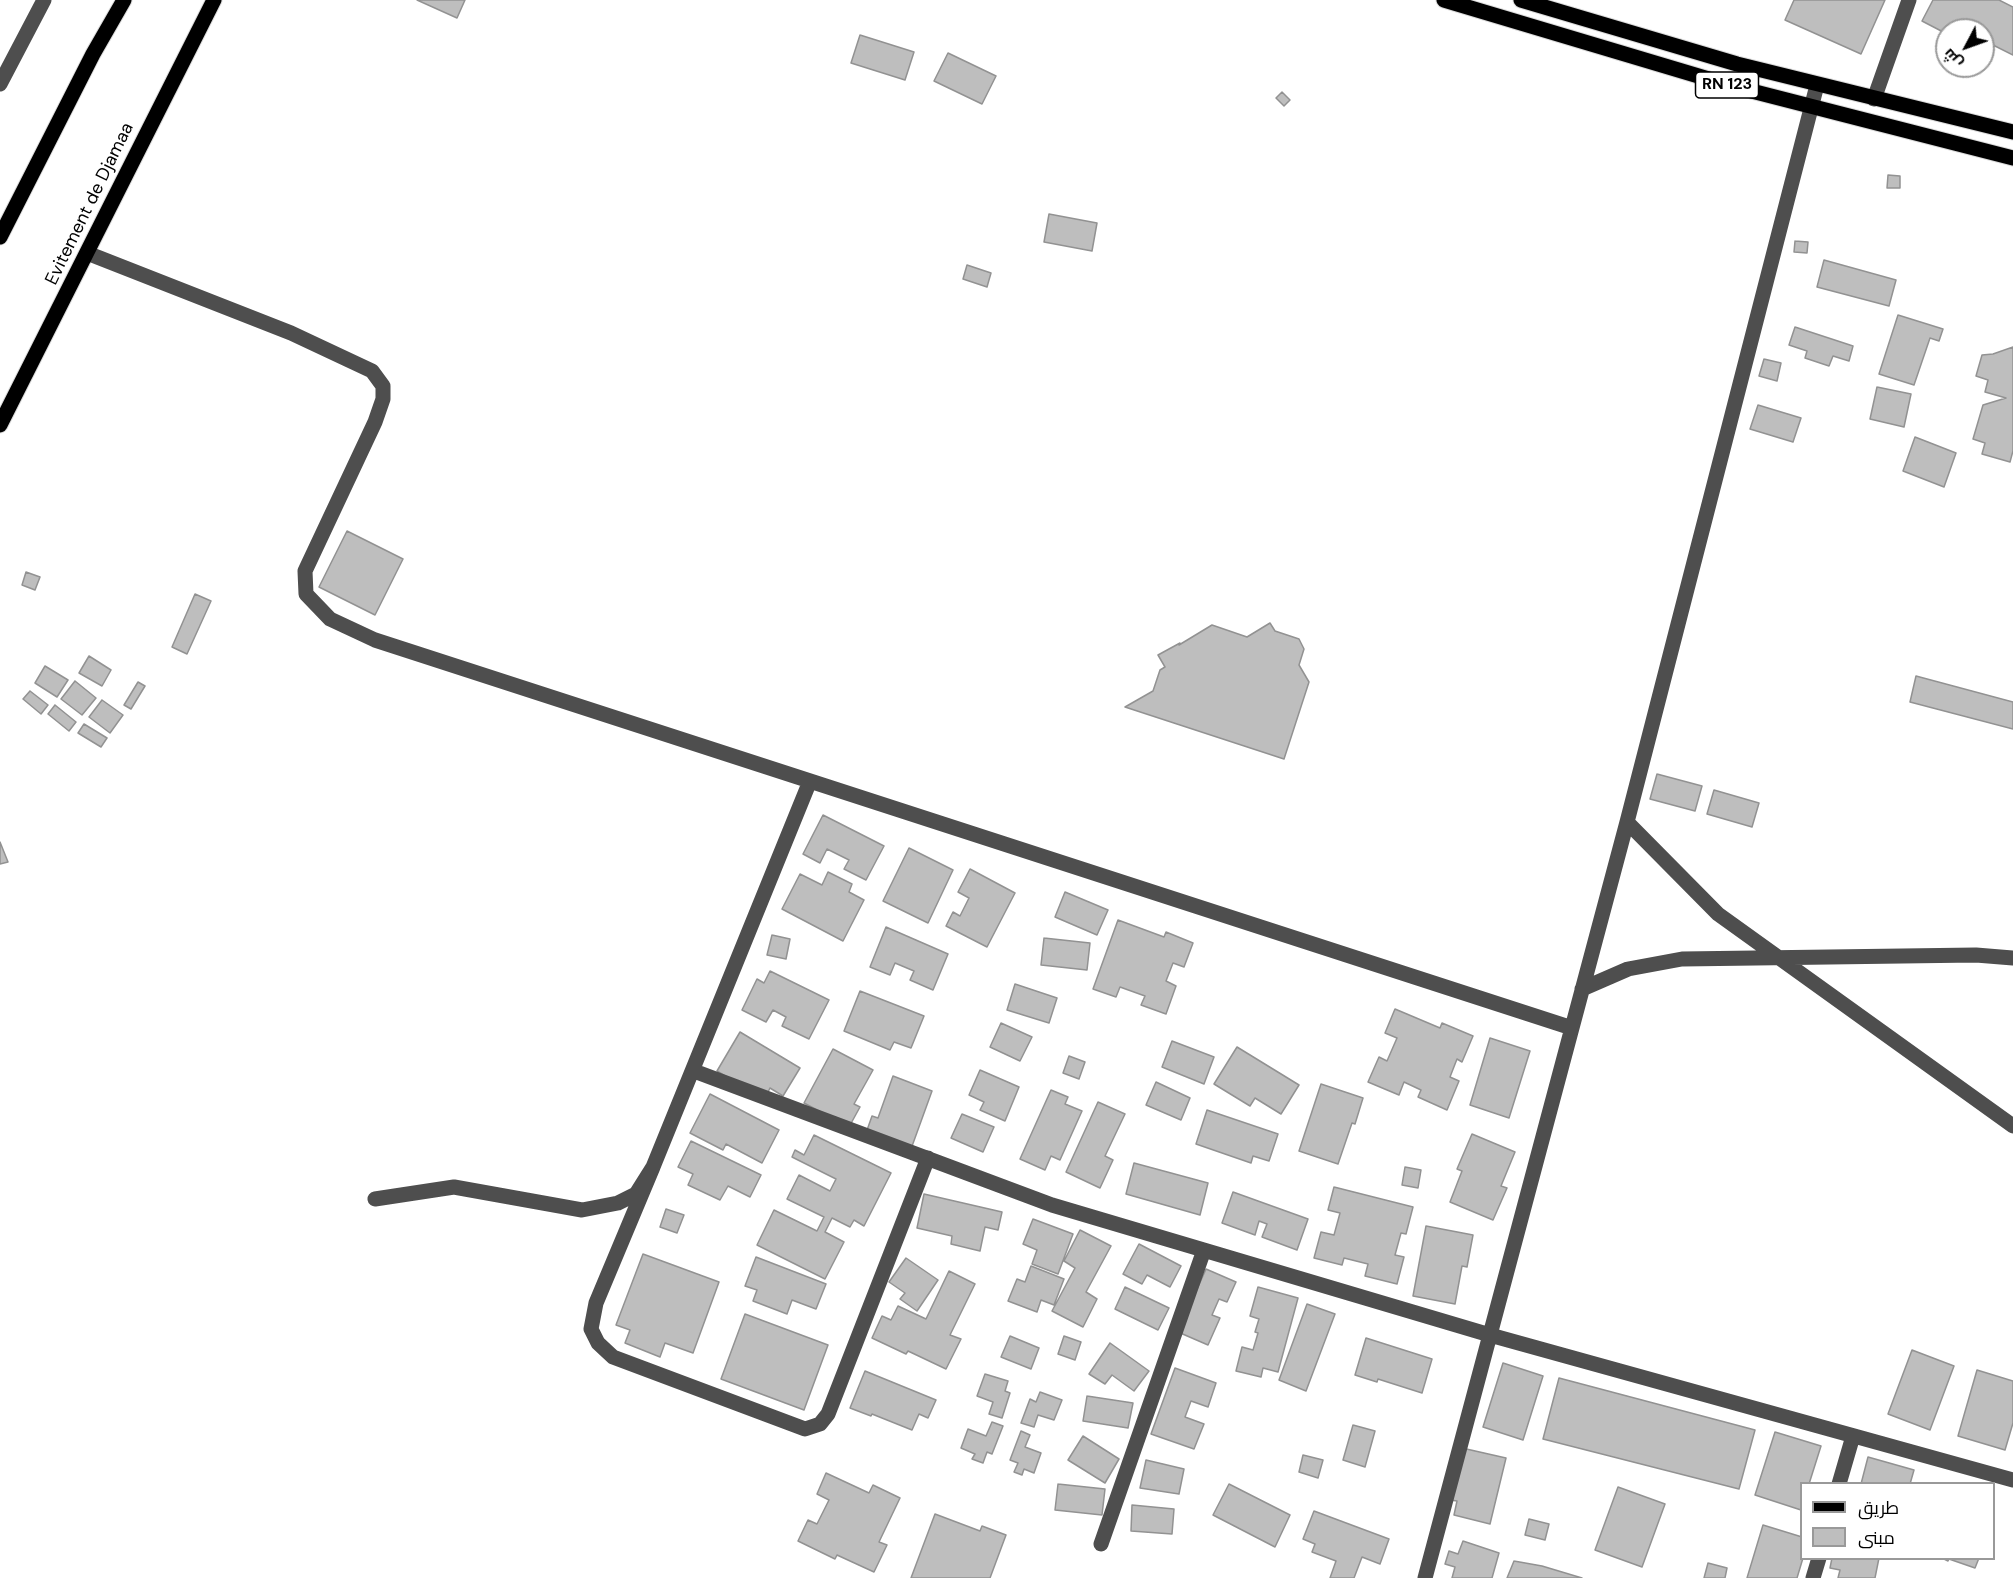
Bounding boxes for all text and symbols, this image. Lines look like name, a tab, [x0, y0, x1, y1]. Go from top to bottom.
north arrow	[1935, 18, 1995, 78]
text: ش	[1938, 44, 1967, 73]
road number: RN 123	[1696, 72, 1758, 98]
street label: Evitement de Djamaa	[41, 119, 139, 289]
legend	[1800, 1482, 1995, 1560]
text: طريق	[1858, 1496, 1899, 1520]
text: مبنى	[1858, 1526, 1895, 1550]

